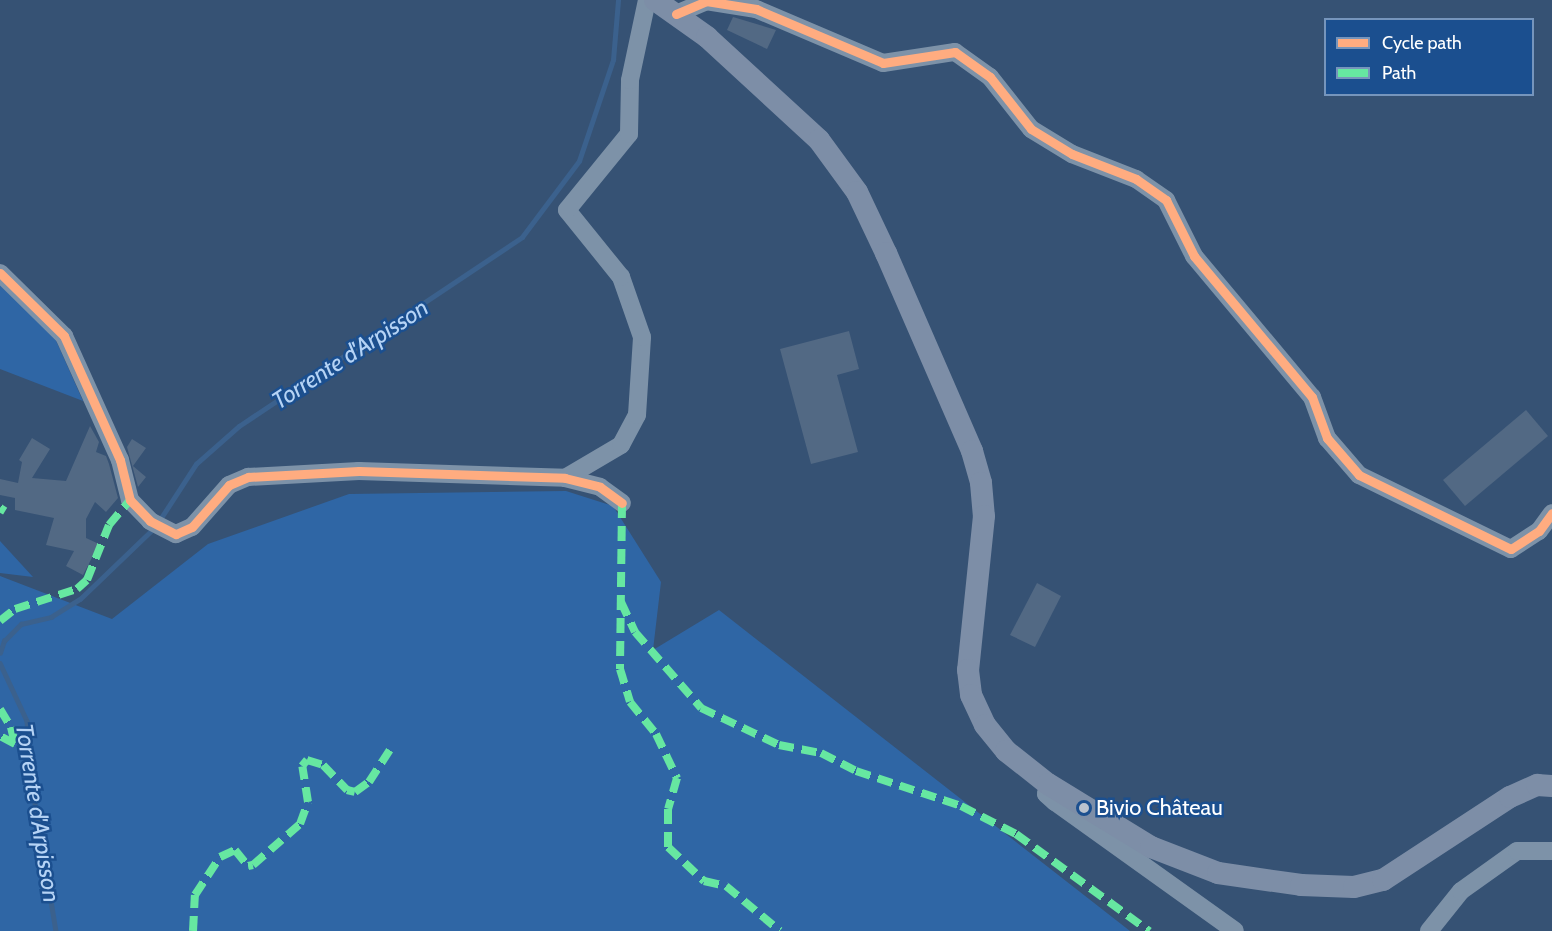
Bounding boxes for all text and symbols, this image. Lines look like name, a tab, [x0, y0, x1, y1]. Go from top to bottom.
legend	[1324, 18, 1534, 96]
text: Cycle path	[1382, 32, 1462, 54]
text: Path	[1382, 62, 1416, 84]
water label: Torrente d'Arpisson	[266, 293, 434, 415]
water label: Torrente d'Arpisson	[10, 722, 66, 904]
place label: Bivio Château	[1096, 795, 1223, 821]
marker: Bivio Château	[1077, 801, 1091, 815]

